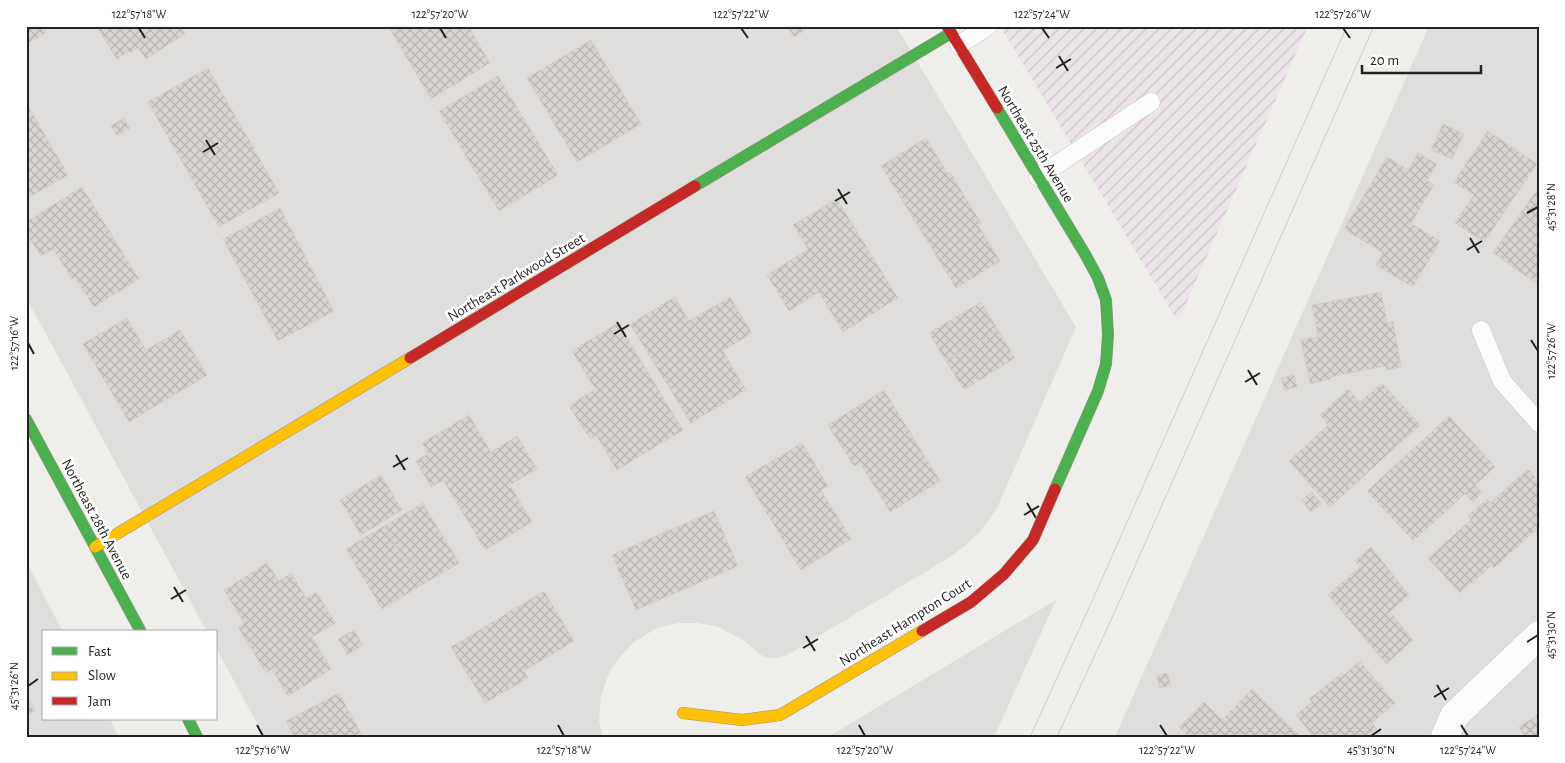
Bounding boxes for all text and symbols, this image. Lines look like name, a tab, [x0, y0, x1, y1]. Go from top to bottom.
text: 122°57'18"W	[112, 8, 167, 20]
text: 122°57'20"W	[412, 8, 469, 20]
text: 122°57'22"W	[713, 8, 769, 20]
text: 122°57'24"W	[1014, 8, 1070, 20]
text: 122°57'26"W	[1315, 8, 1371, 20]
scale bar	[1362, 42, 1481, 74]
text: 20 m	[1370, 53, 1399, 68]
street label: Northeast 25th Avenue	[995, 83, 1076, 205]
text: 45°31'28"N	[1545, 183, 1557, 231]
street label: Northeast Parkwood Street	[445, 230, 588, 324]
text: 122°57'16"W	[8, 315, 20, 370]
text: 122°57'26"W	[1545, 323, 1557, 379]
street label: Northeast 28th Avenue	[58, 457, 135, 582]
street label: Northeast Hampton Court	[837, 576, 974, 669]
text: 45°31'30"N	[1545, 611, 1557, 659]
legend	[42, 630, 218, 720]
text: Fast	[88, 644, 112, 659]
text: 45°31'26"N	[8, 662, 20, 710]
text: Slow	[88, 668, 116, 683]
text: Jam	[88, 694, 111, 709]
text: 122°57'16"W	[236, 744, 291, 756]
text: 122°57'18"W	[537, 744, 592, 756]
text: 122°57'20"W	[837, 744, 894, 756]
text: 122°57'22"W	[1139, 744, 1195, 756]
text: 45°31'30"N	[1347, 744, 1395, 756]
text: 122°57'24"W	[1440, 744, 1496, 756]

